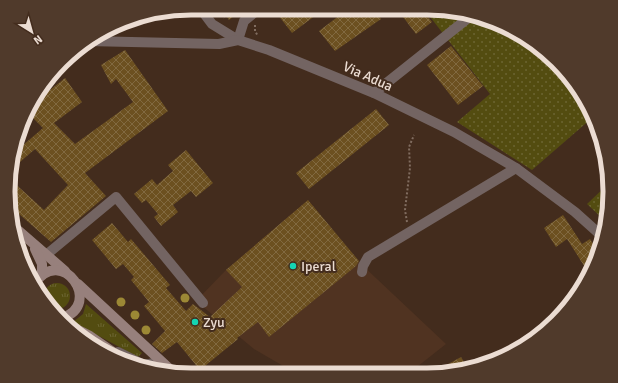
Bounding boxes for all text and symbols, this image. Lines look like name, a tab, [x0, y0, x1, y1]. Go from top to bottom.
north arrow	[12, 12, 52, 52]
text: N	[31, 32, 45, 47]
street label: Via Adua	[340, 58, 395, 95]
place label: Iperal	[301, 258, 336, 275]
marker: Iperal	[288, 261, 298, 271]
place label: Zyu	[203, 314, 225, 331]
marker: Zyu	[190, 317, 200, 327]

